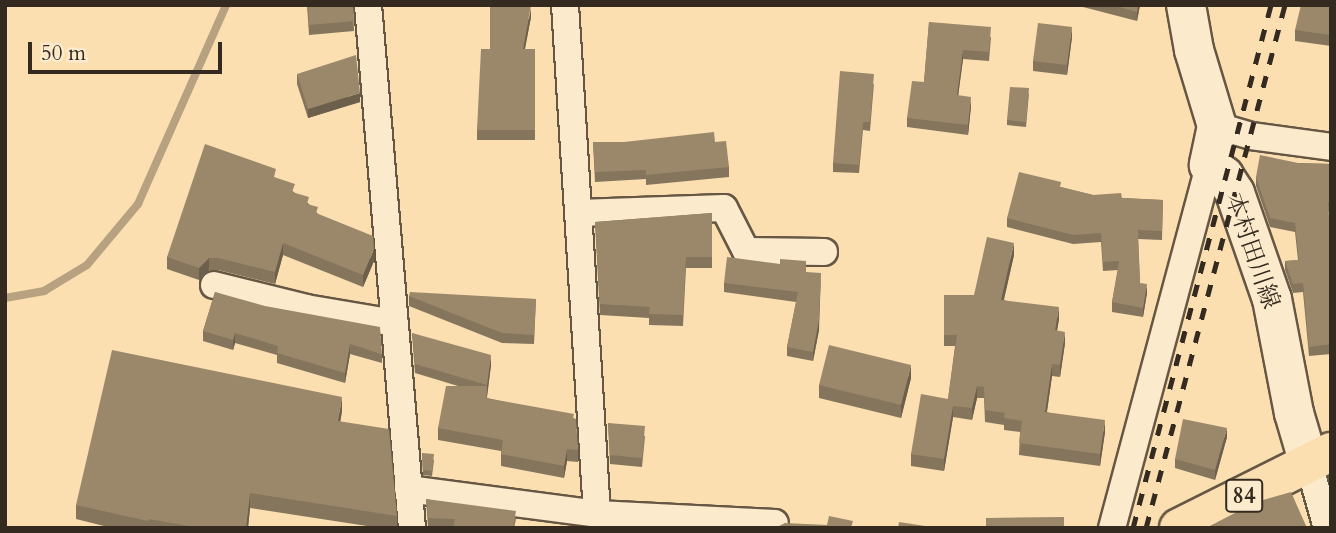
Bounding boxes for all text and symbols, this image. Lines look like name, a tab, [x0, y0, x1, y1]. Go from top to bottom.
scale bar	[32, 28, 226, 72]
text: 50 m	[41, 39, 86, 68]
street label: 本村田川線	[1219, 190, 1285, 312]
road number: 84	[1225, 476, 1263, 516]

